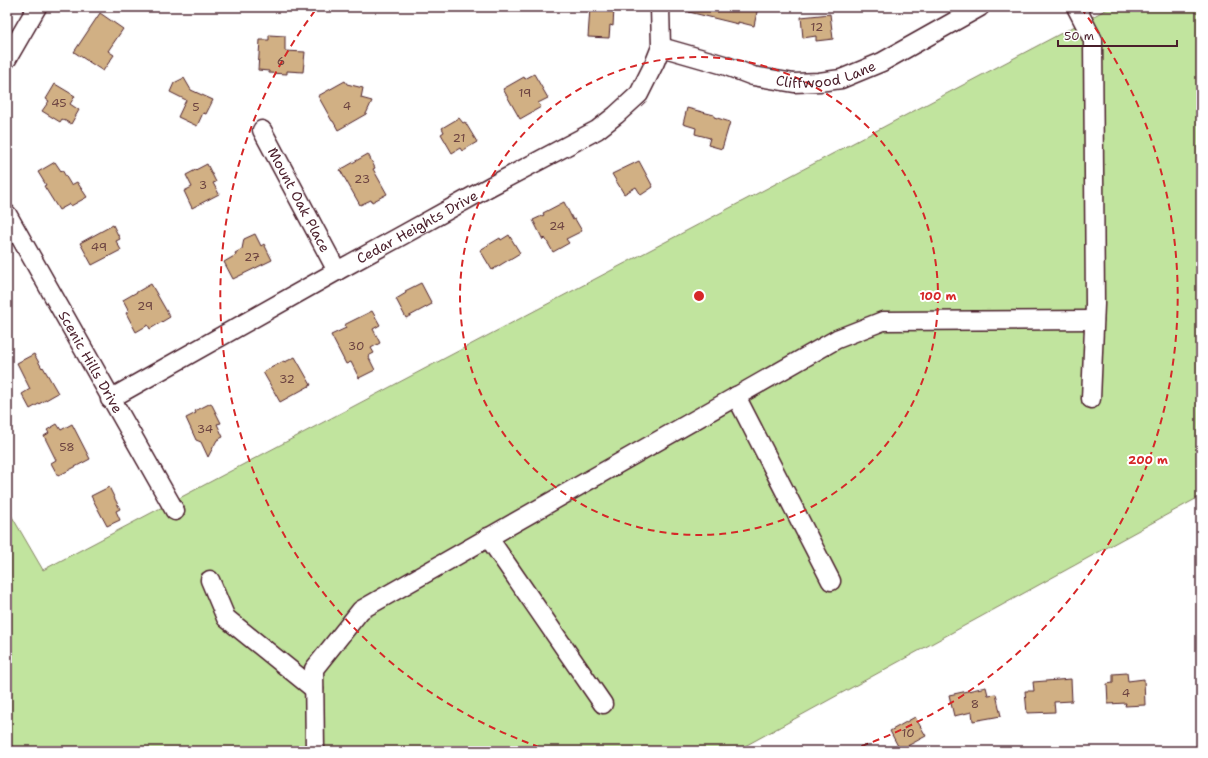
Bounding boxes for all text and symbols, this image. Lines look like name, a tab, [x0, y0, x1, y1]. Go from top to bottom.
house number: 12	[811, 19, 823, 35]
scale bar	[1058, 22, 1177, 48]
text: 50 m	[1064, 28, 1094, 44]
house number: 6	[277, 53, 285, 69]
street label: Cliffwood Lane	[774, 57, 879, 92]
house number: 19	[519, 85, 531, 101]
house number: 45	[51, 95, 67, 111]
house number: 4	[343, 98, 351, 114]
house number: 5	[192, 99, 200, 115]
house number: 21	[453, 130, 465, 146]
street label: Mount Oak Place	[264, 144, 334, 255]
house number: 23	[354, 171, 370, 187]
house number: 3	[199, 177, 207, 193]
street label: Cedar Heights Drive	[353, 186, 481, 268]
house number: 24	[549, 218, 565, 234]
house number: 49	[91, 239, 107, 255]
house number: 27	[244, 249, 260, 265]
text: 100 m	[920, 288, 957, 304]
centre of rings	[692, 289, 706, 303]
house number: 29	[137, 298, 153, 314]
street label: Scenic Hills Drive	[55, 308, 127, 416]
house number: 30	[348, 338, 364, 354]
house number: 32	[279, 371, 295, 387]
house number: 34	[197, 421, 213, 437]
house number: 58	[59, 439, 75, 455]
text: 200 m	[1128, 452, 1168, 468]
house number: 4	[1122, 685, 1130, 701]
house number: 8	[971, 696, 979, 712]
house number: 10	[901, 725, 915, 741]

